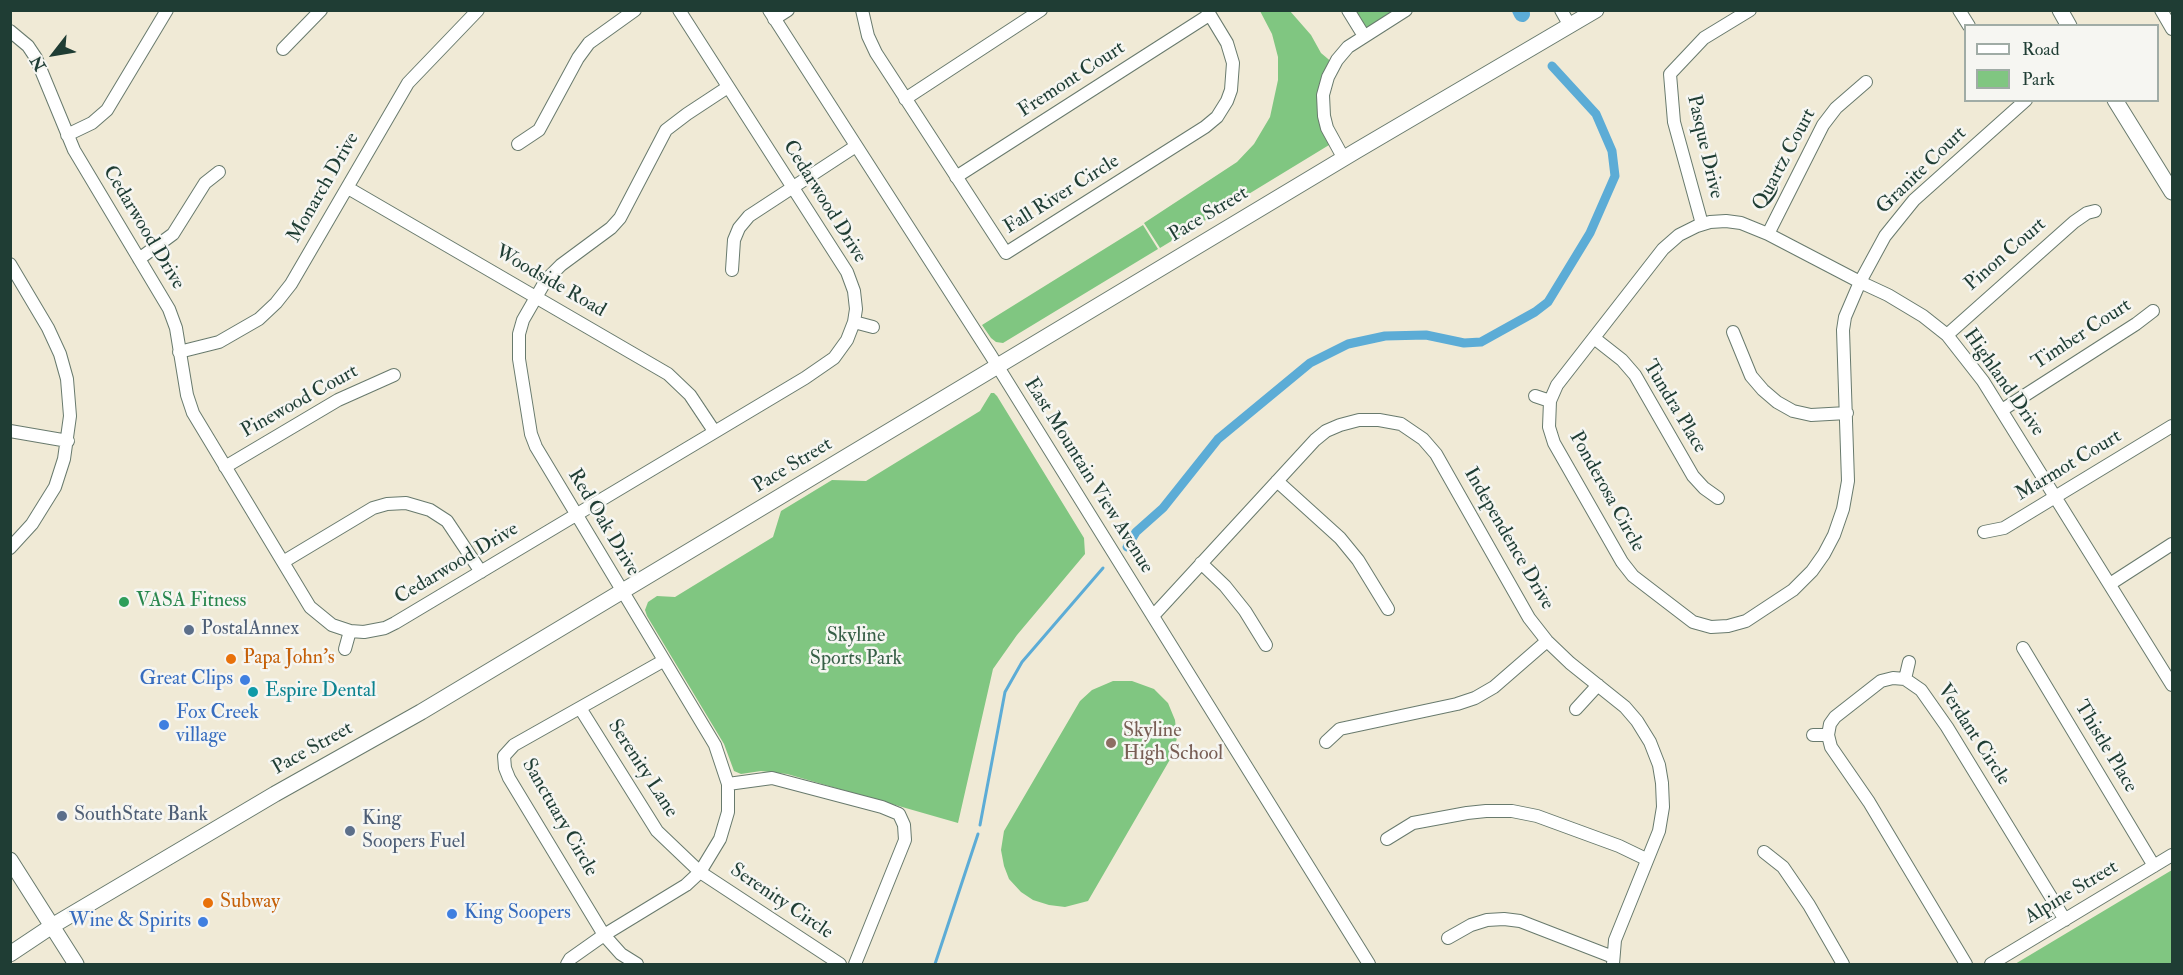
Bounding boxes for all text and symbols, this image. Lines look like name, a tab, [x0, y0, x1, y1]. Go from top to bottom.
north arrow	[24, 24, 84, 84]
legend	[1964, 24, 2159, 102]
street label: Fremont Court	[1014, 37, 1130, 123]
text: Road	[2022, 38, 2060, 61]
text: N	[26, 52, 51, 75]
text: Park	[2022, 68, 2055, 91]
street label: Pasque Drive	[1680, 93, 1728, 201]
street label: Quartz Court	[1748, 105, 1822, 215]
street label: Granite Court	[1872, 122, 1972, 220]
street label: Monarch Drive	[283, 129, 365, 247]
street label: Cedarwood Drive	[777, 136, 871, 268]
street label: Fall River Circle	[1000, 150, 1124, 240]
street label: Cedarwood Drive	[97, 162, 189, 294]
street label: Pace Street	[1165, 182, 1253, 248]
street label: Pinon Court	[1960, 213, 2052, 297]
street label: Woodside Road	[490, 241, 610, 323]
street label: Timber Court	[2028, 294, 2136, 376]
street label: Highland Drive	[1957, 325, 2049, 441]
street label: Tundra Place	[1637, 356, 1711, 458]
street label: Pinewood Court	[237, 360, 363, 444]
street label: East Mountain View Avenue	[1018, 374, 1158, 578]
street label: Marmot Court	[2012, 425, 2126, 507]
street label: Ponderosa Circle	[1563, 428, 1649, 556]
street label: Pace Street	[749, 433, 837, 499]
street label: Independence Drive	[1458, 464, 1558, 614]
street label: Red Oak Drive	[562, 465, 644, 581]
street label: Cedarwood Drive	[391, 518, 523, 610]
place label: VASA Fitness	[136, 590, 246, 614]
marker: VASA Fitness	[117, 595, 131, 609]
place label: PostalAnnex	[201, 618, 299, 642]
marker: PostalAnnex	[182, 623, 196, 637]
park label: Skyline Sports Park	[810, 625, 902, 672]
place label: Papa John's	[243, 647, 335, 671]
marker: Papa John's	[224, 652, 238, 666]
place label: Great Clips	[140, 668, 233, 692]
marker: Great Clips	[238, 673, 252, 687]
place label: Espire Dental	[265, 680, 376, 704]
street label: Verdant Circle	[1931, 680, 2015, 790]
marker: Espire Dental	[246, 685, 260, 699]
street label: Thistle Place	[2068, 697, 2142, 797]
place label: Fox Creek village	[176, 702, 259, 749]
street label: Serenity Lane	[602, 716, 682, 822]
street label: Pace Street	[269, 717, 357, 781]
marker: Fox Creek village	[157, 718, 171, 732]
place label: Skyline High School	[1123, 720, 1223, 767]
marker: Skyline High School	[1104, 736, 1118, 750]
street label: Sanctuary Circle	[516, 755, 602, 881]
place label: SouthState Bank	[74, 804, 208, 828]
place label: King Soopers Fuel	[362, 808, 465, 855]
marker: SouthState Bank	[55, 809, 69, 823]
marker: King Soopers Fuel	[343, 824, 357, 838]
street label: Alpine Street	[2021, 856, 2123, 930]
street label: Serenity Circle	[725, 859, 837, 945]
place label: Subway	[220, 891, 280, 915]
marker: Subway	[201, 896, 215, 910]
place label: King Soopers	[464, 902, 571, 926]
marker: King Soopers	[445, 907, 459, 921]
place label: Wine & Spirits	[69, 910, 191, 934]
marker: Wine & Spirits	[196, 915, 210, 929]

